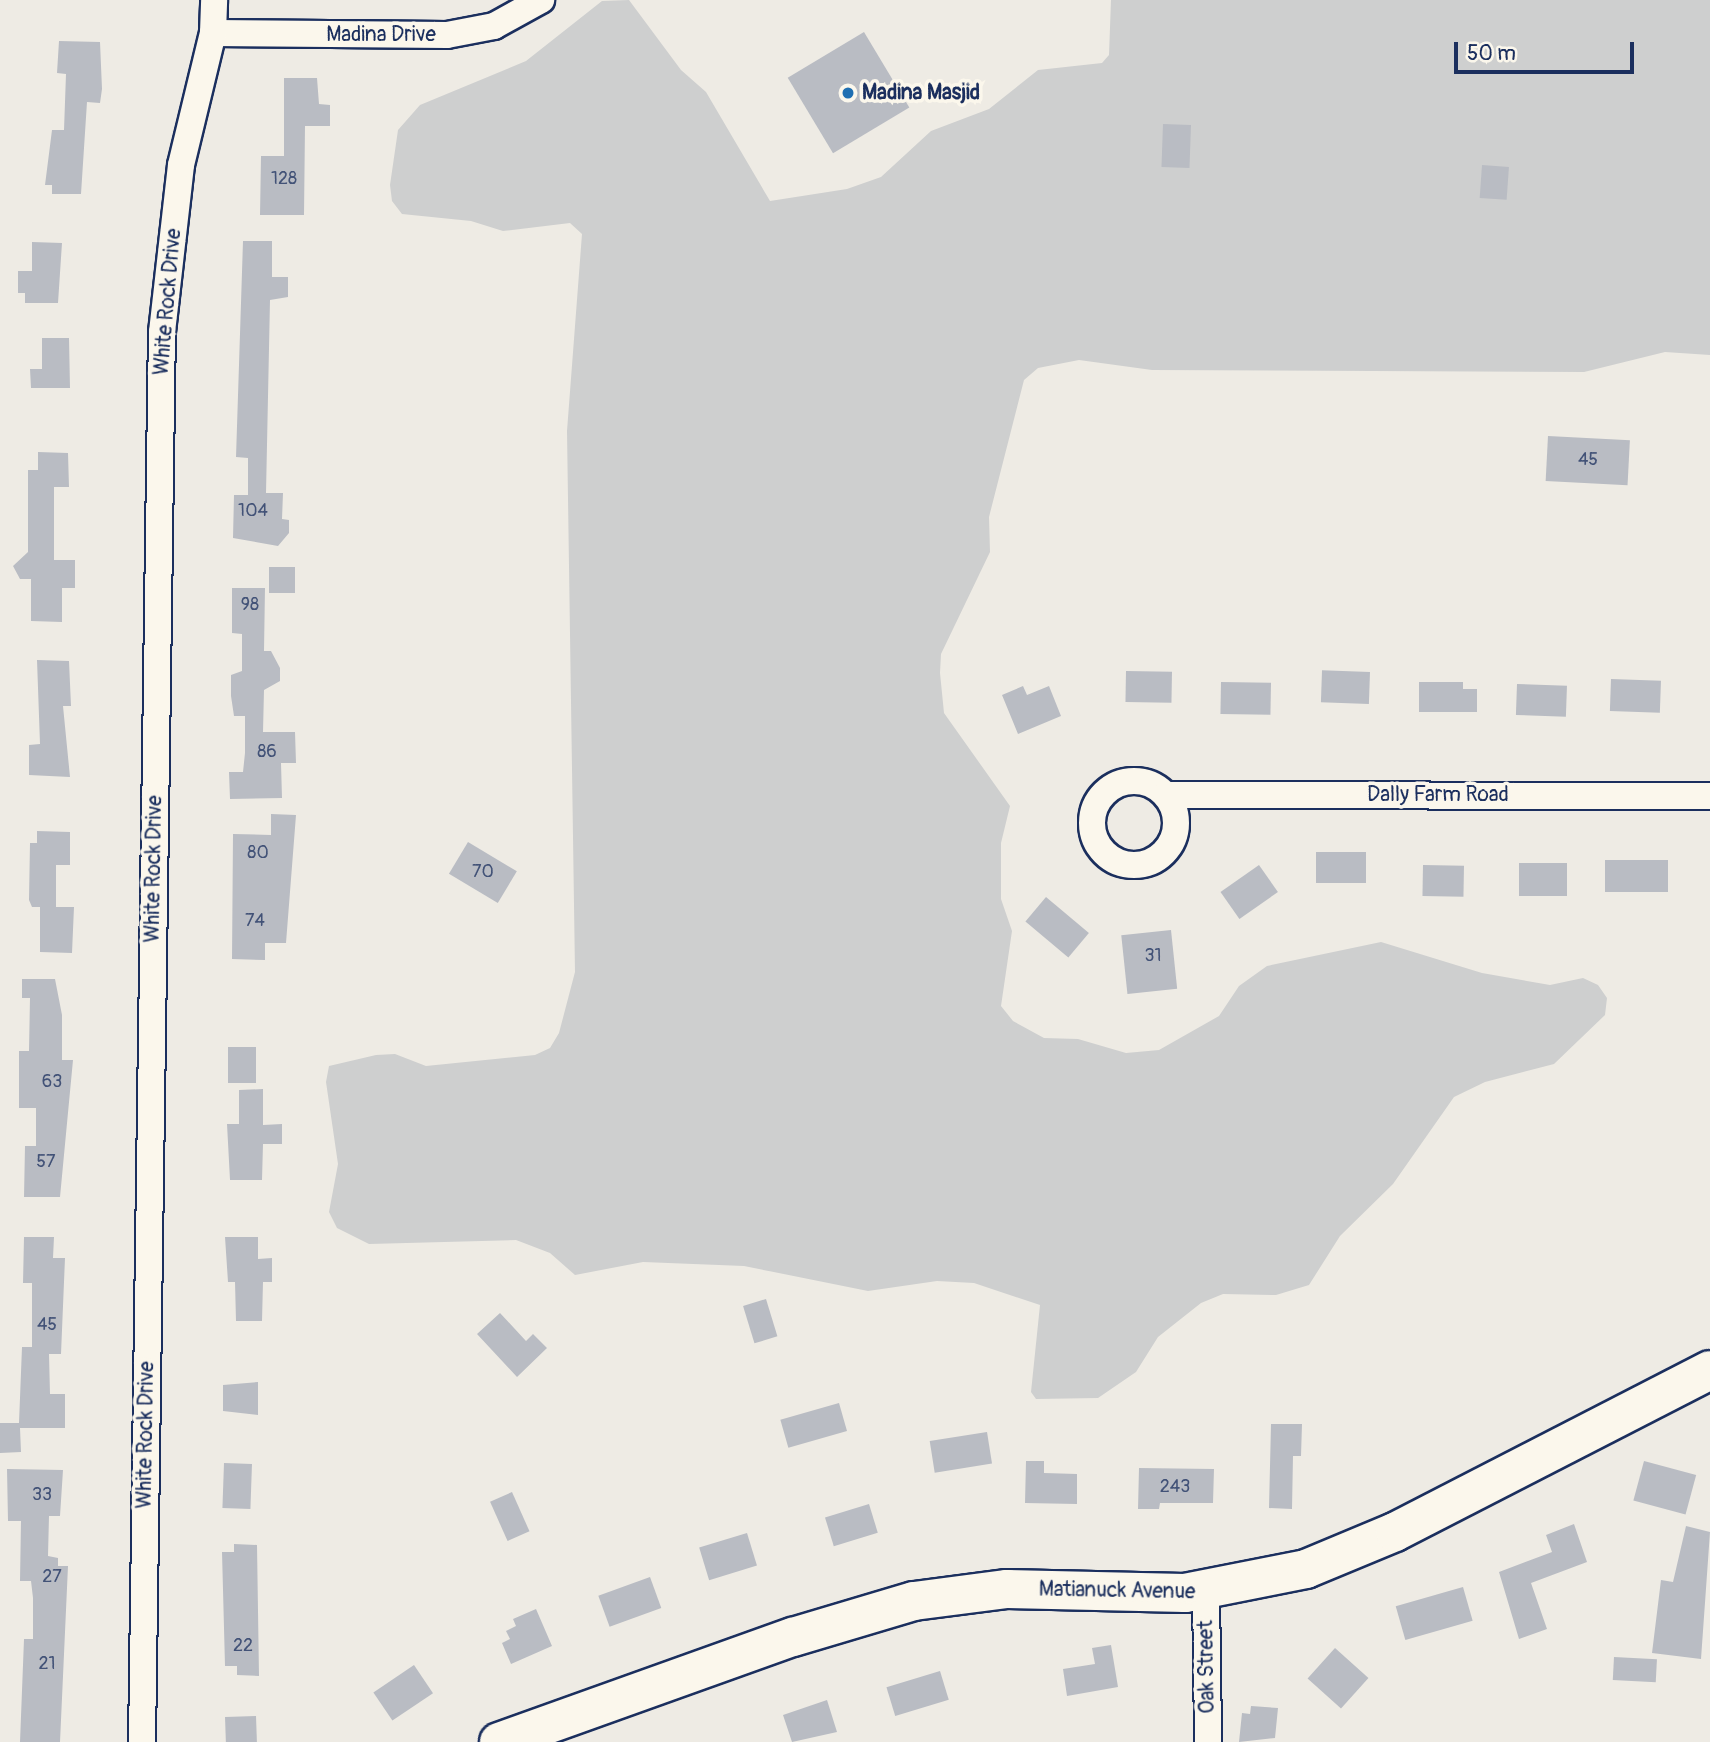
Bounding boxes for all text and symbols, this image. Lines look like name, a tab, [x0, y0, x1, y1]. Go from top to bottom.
street label: Madina Drive	[326, 22, 436, 48]
scale bar	[1458, 28, 1638, 72]
text: 50 m	[1467, 40, 1516, 67]
place label: Madina Masjid	[862, 80, 980, 106]
marker: Madina Masjid	[840, 85, 856, 101]
house number: 128	[271, 168, 297, 190]
street label: White Rock Drive	[149, 228, 187, 376]
house number: 45	[1578, 449, 1598, 471]
house number: 104	[238, 500, 268, 522]
house number: 98	[241, 594, 259, 616]
house number: 86	[257, 741, 277, 763]
street label: Dally Farm Road	[1367, 782, 1509, 808]
street label: White Rock Drive	[140, 795, 168, 943]
house number: 80	[247, 842, 269, 864]
house number: 70	[472, 861, 494, 883]
house number: 74	[245, 910, 265, 932]
house number: 31	[1144, 945, 1162, 967]
house number: 63	[42, 1071, 62, 1093]
house number: 57	[36, 1151, 56, 1173]
house number: 45	[37, 1314, 57, 1336]
street label: White Rock Drive	[132, 1361, 160, 1509]
house number: 243	[1160, 1476, 1190, 1498]
house number: 33	[32, 1484, 52, 1506]
house number: 27	[42, 1566, 62, 1588]
street label: Matianuck Avenue	[1039, 1577, 1195, 1605]
street label: Oak Street	[1194, 1620, 1220, 1714]
house number: 22	[233, 1635, 253, 1657]
house number: 21	[38, 1653, 56, 1675]

